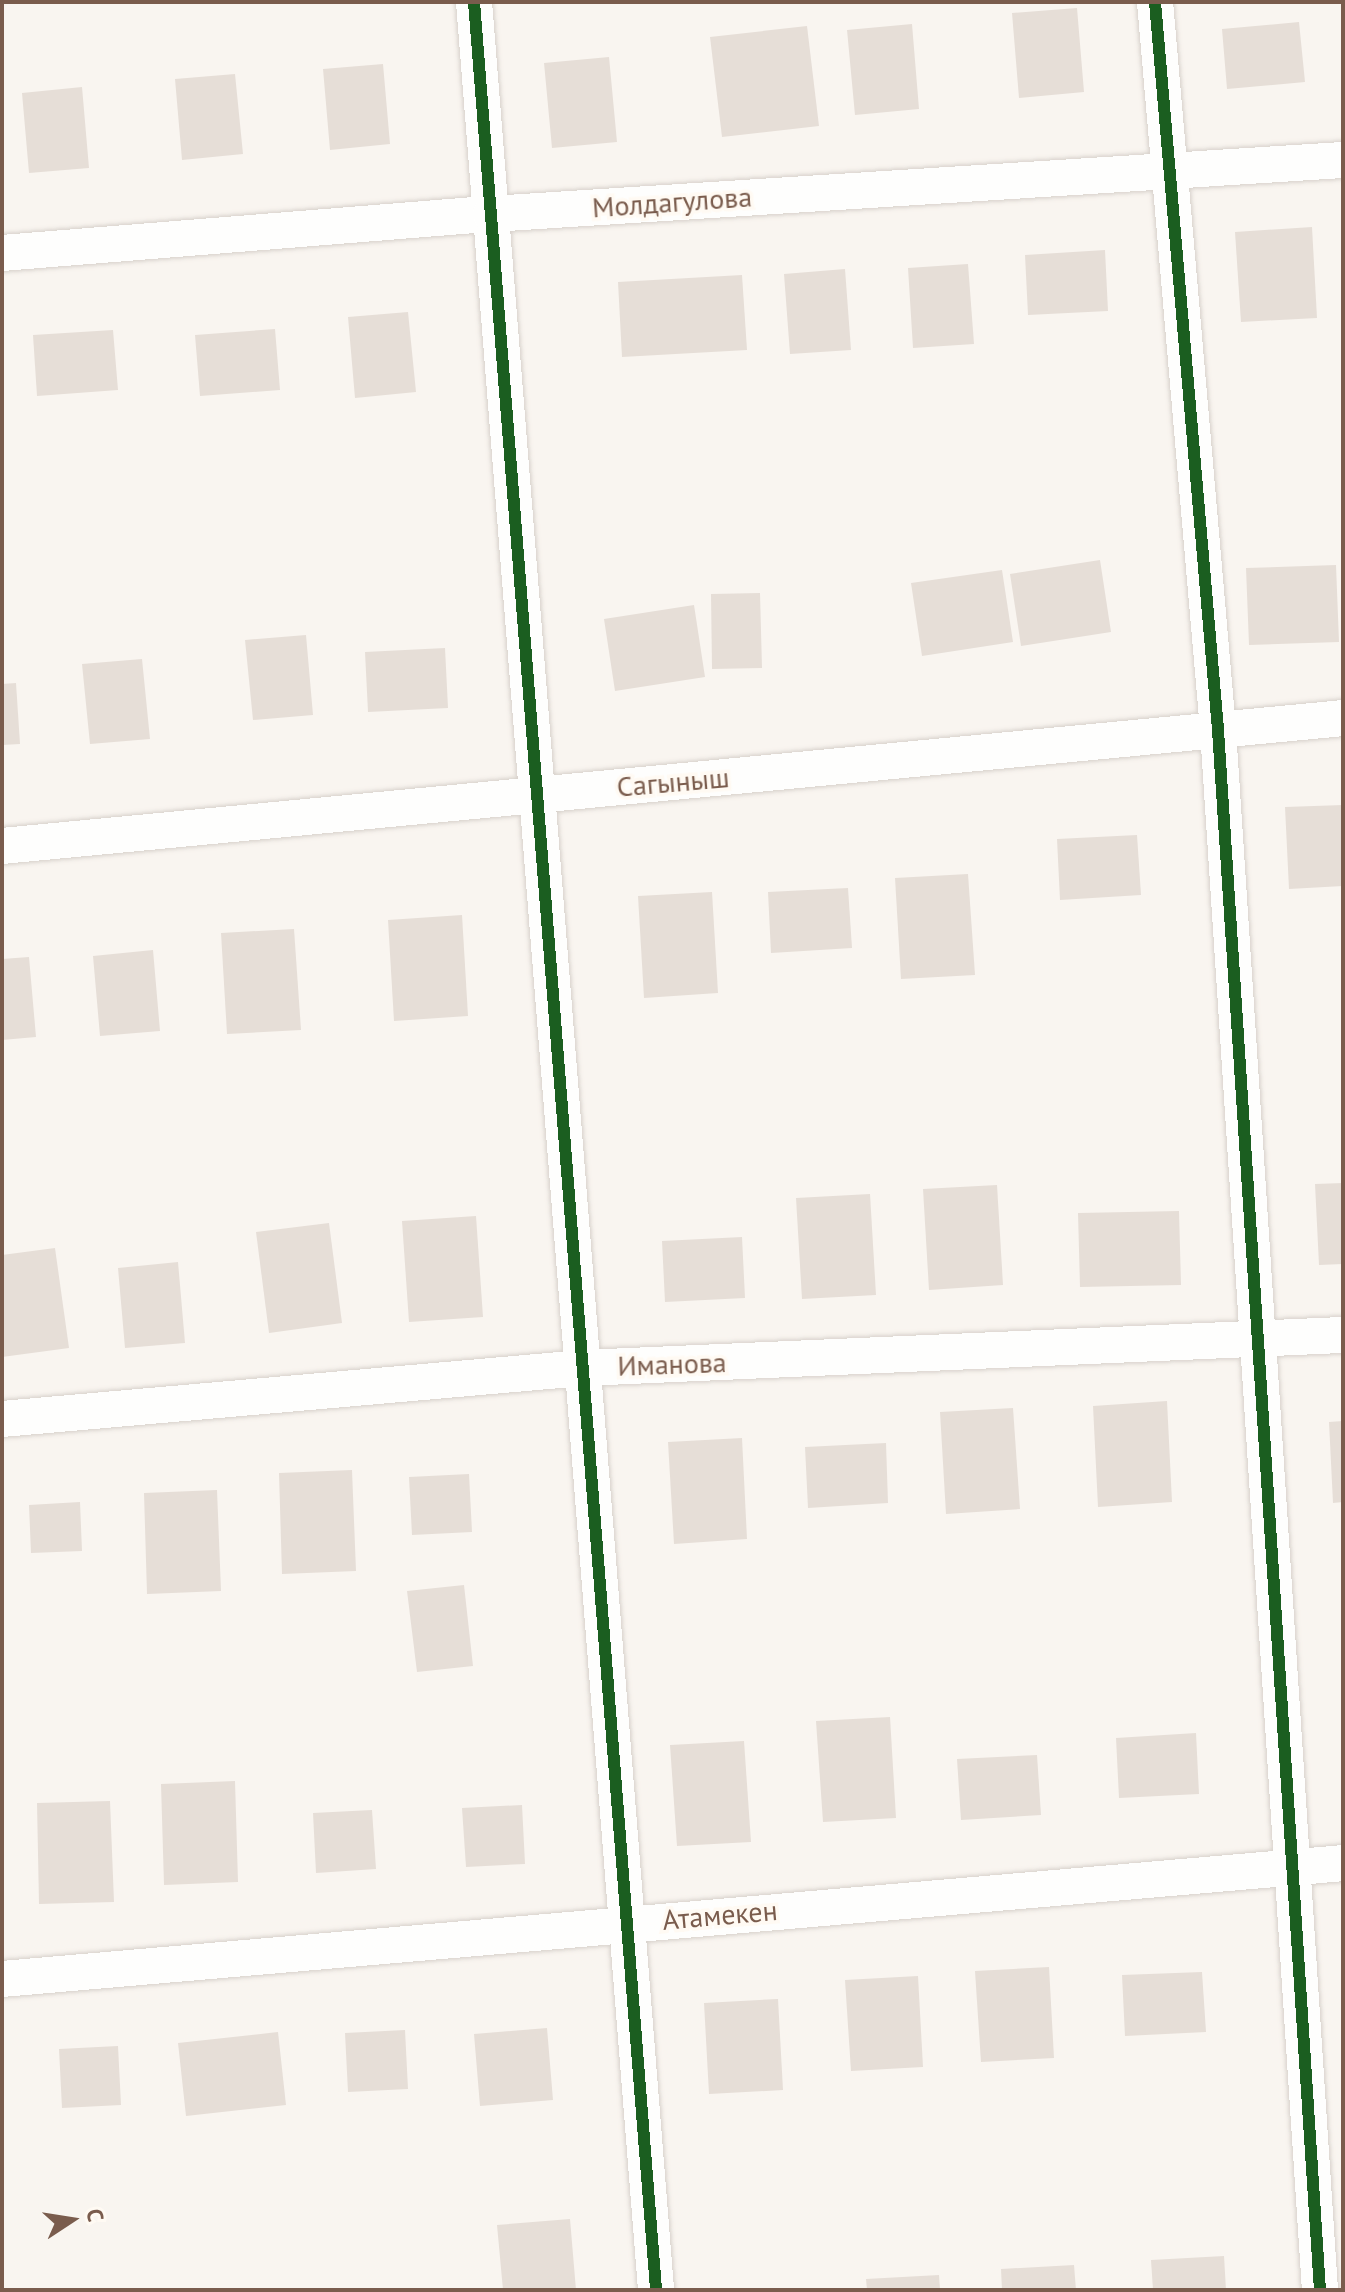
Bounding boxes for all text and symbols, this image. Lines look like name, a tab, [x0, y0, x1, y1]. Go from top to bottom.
street label: Молдагулова	[591, 180, 753, 224]
street label: Сагыныш	[615, 760, 731, 804]
street label: Иманова	[617, 1345, 727, 1383]
street label: Атамекен	[661, 1893, 779, 1937]
north arrow	[32, 2180, 112, 2260]
text: С	[81, 2206, 110, 2224]

